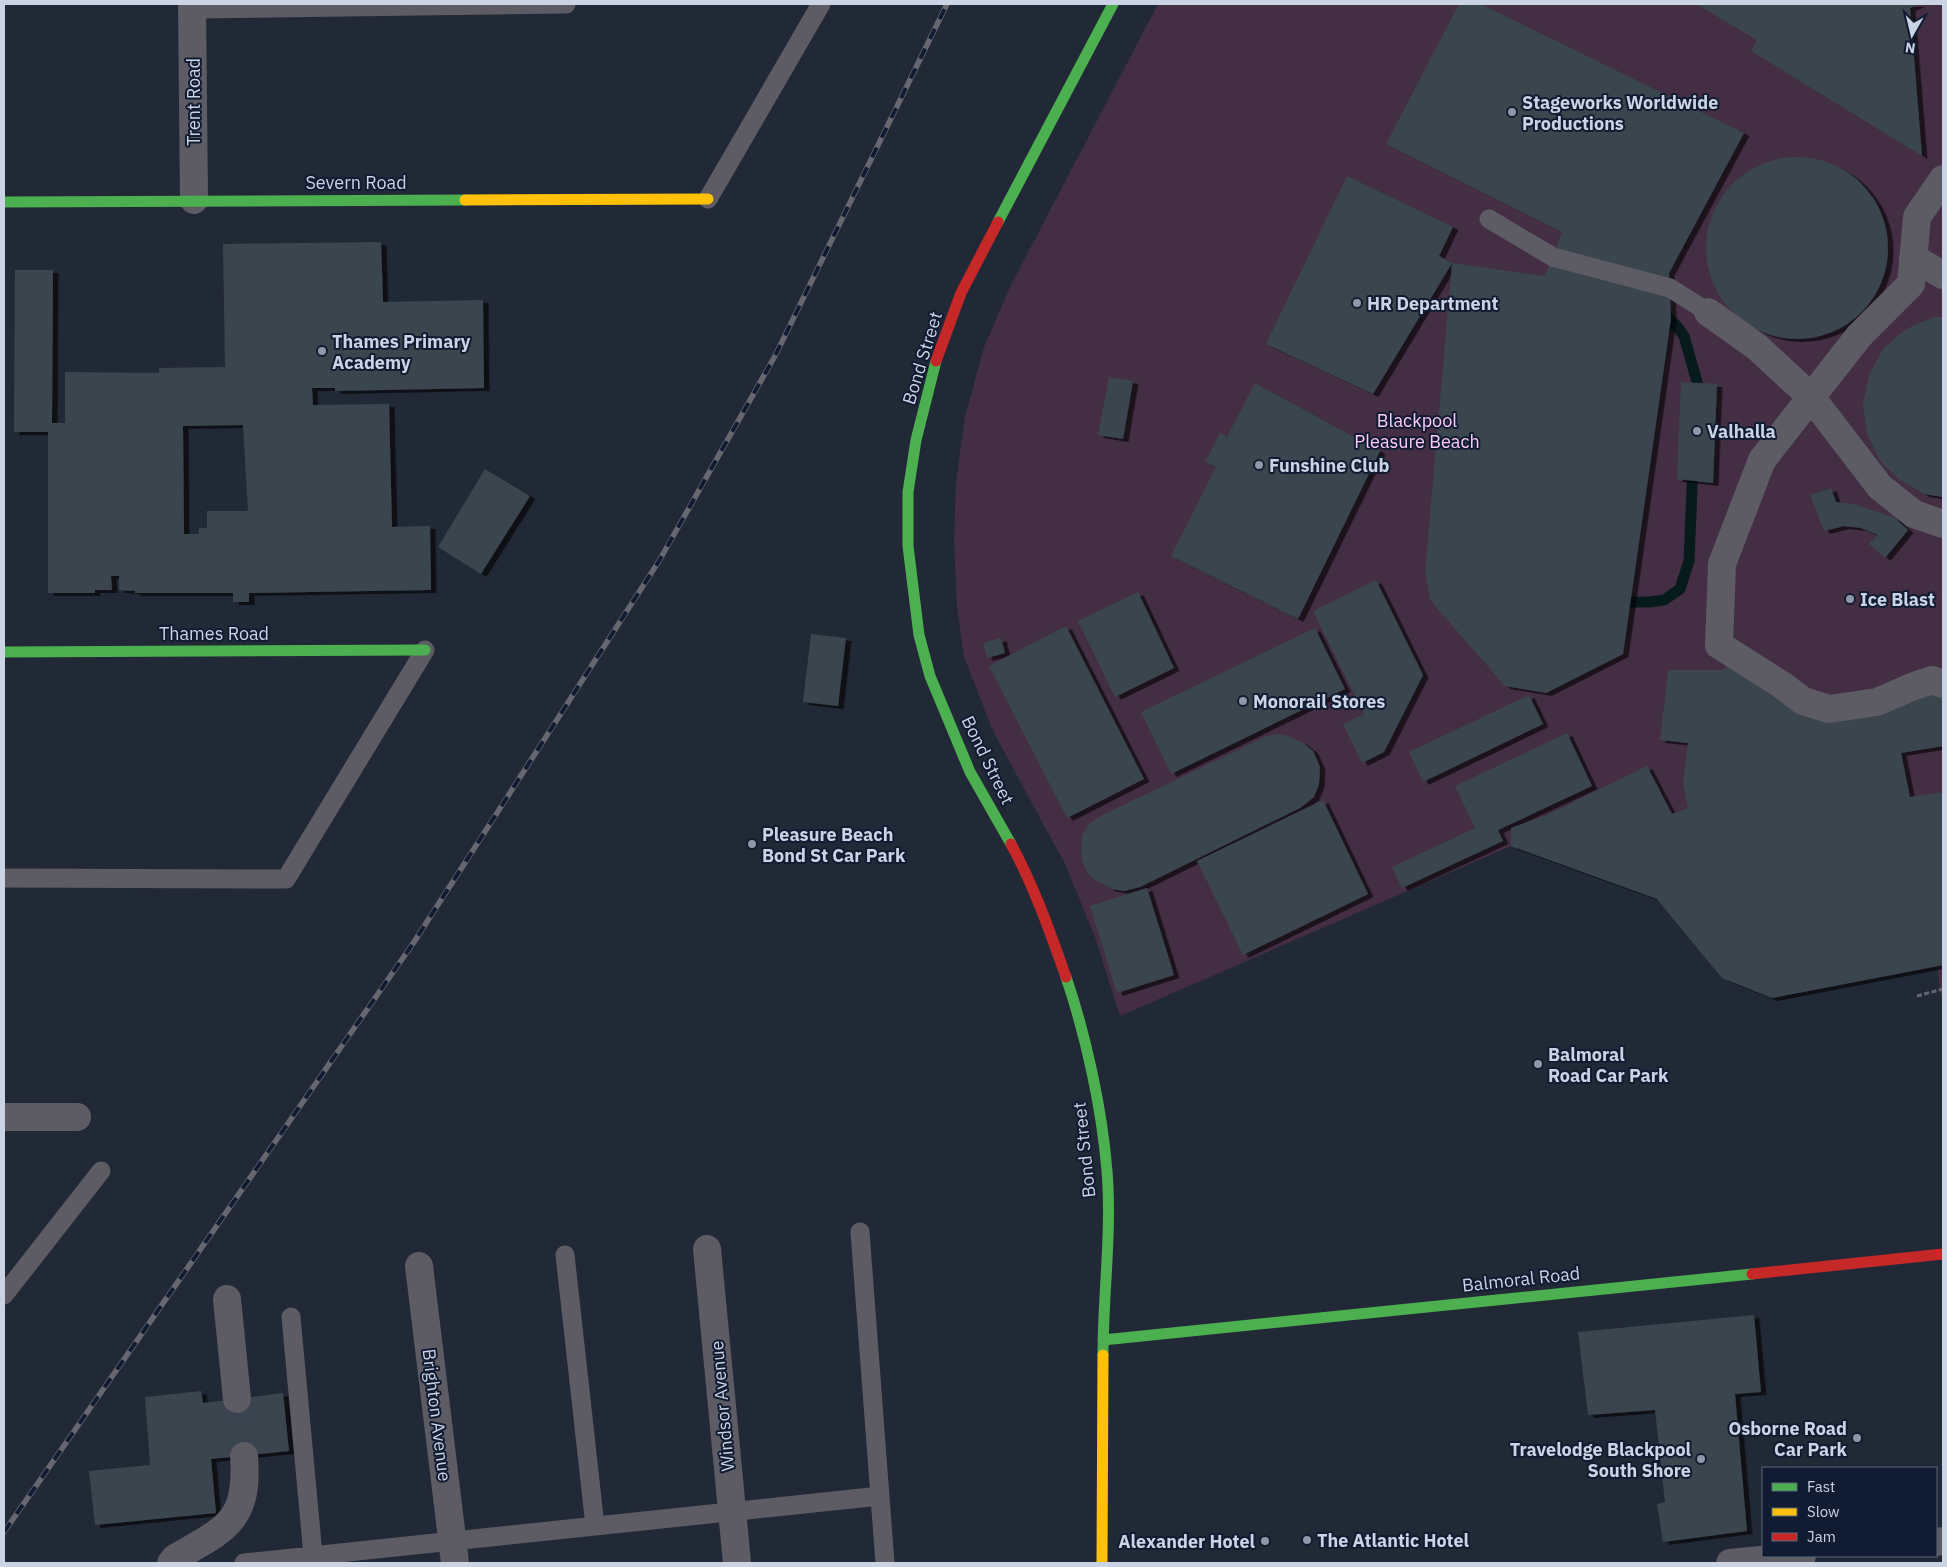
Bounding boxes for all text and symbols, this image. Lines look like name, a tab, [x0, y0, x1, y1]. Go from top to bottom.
north arrow	[1887, 10, 1937, 60]
text: N	[1904, 38, 1916, 57]
street label: Trent Road	[182, 58, 205, 146]
place label: Stageworks Worldwide Productions	[1522, 91, 1718, 135]
marker: Stageworks Worldwide Productions	[1506, 106, 1518, 118]
street label: Severn Road	[305, 171, 407, 194]
place label: HR Department	[1367, 292, 1498, 315]
marker: HR Department	[1351, 297, 1363, 309]
street label: Bond Street	[897, 309, 947, 407]
place label: Thames Primary Academy	[332, 330, 471, 374]
marker: Thames Primary Academy	[316, 345, 328, 357]
park label: Blackpool Pleasure Beach	[1354, 409, 1480, 453]
place label: Valhalla	[1707, 420, 1776, 443]
marker: Valhalla	[1691, 425, 1703, 437]
place label: Funshine Club	[1269, 454, 1389, 477]
marker: Funshine Club	[1253, 459, 1265, 471]
place label: Ice Blast	[1860, 588, 1935, 611]
marker: Ice Blast	[1844, 593, 1856, 605]
street label: Thames Road	[159, 622, 269, 645]
place label: Monorail Stores	[1253, 690, 1385, 713]
marker: Monorail Stores	[1237, 695, 1249, 707]
street label: Bond Street	[957, 712, 1019, 808]
place label: Pleasure Beach Bond St Car Park	[762, 823, 906, 867]
marker: Pleasure Beach Bond St Car Park	[746, 838, 758, 850]
place label: Balmoral Road Car Park	[1548, 1043, 1669, 1087]
marker: Balmoral Road Car Park	[1532, 1058, 1544, 1070]
street label: Bond Street	[1068, 1101, 1100, 1199]
street label: Balmoral Road	[1461, 1261, 1581, 1297]
street label: Windsor Avenue	[705, 1340, 739, 1472]
street label: Brighton Avenue	[417, 1347, 457, 1483]
place label: Osborne Road Car Park	[1728, 1417, 1848, 1461]
marker: Osborne Road Car Park	[1851, 1432, 1863, 1444]
place label: Travelodge Blackpool South Shore	[1510, 1438, 1692, 1482]
marker: Travelodge Blackpool South Shore	[1695, 1453, 1707, 1465]
legend	[1762, 1467, 1937, 1557]
text: Fast	[1807, 1477, 1835, 1496]
text: Slow	[1807, 1502, 1840, 1521]
text: Jam	[1807, 1527, 1836, 1546]
place label: The Atlantic Hotel	[1317, 1529, 1470, 1552]
place label: Alexander Hotel	[1118, 1530, 1256, 1553]
marker: The Atlantic Hotel	[1301, 1534, 1313, 1546]
marker: Alexander Hotel	[1259, 1535, 1271, 1547]

